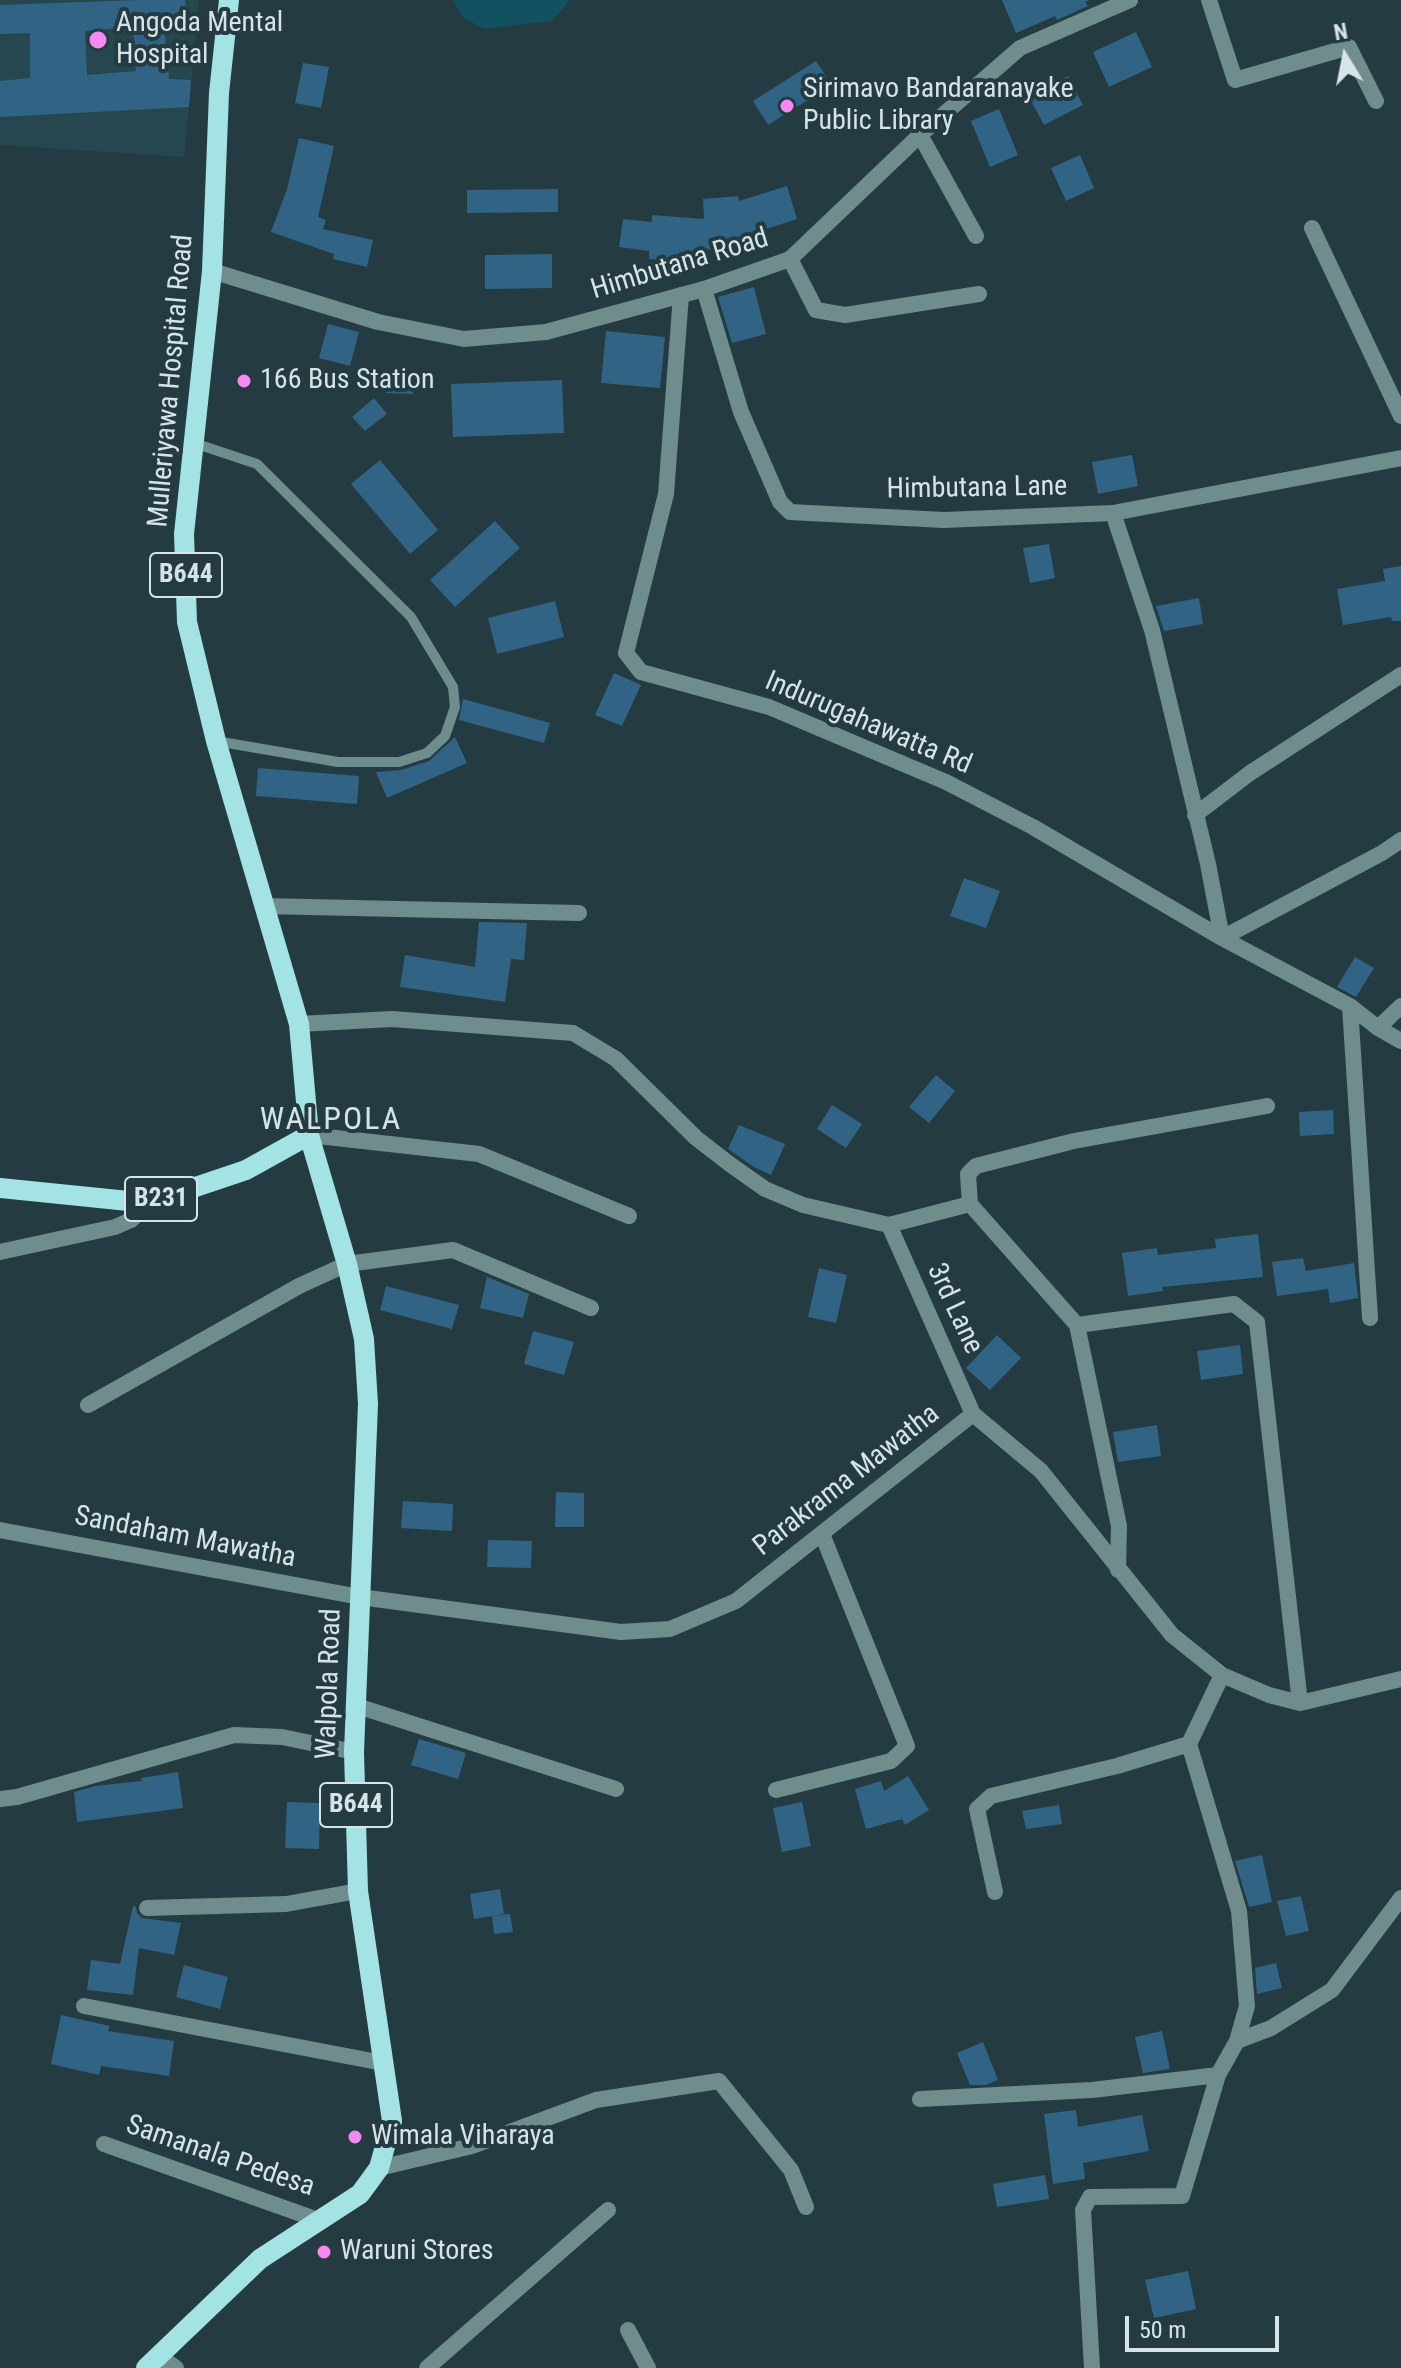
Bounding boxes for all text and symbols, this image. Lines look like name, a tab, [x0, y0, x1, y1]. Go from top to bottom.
place label: Angoda Mental Hospital	[116, 7, 283, 73]
north arrow	[1305, 16, 1385, 96]
text: N	[1332, 18, 1350, 45]
marker: Angoda Mental Hospital	[87, 29, 109, 51]
place label: Sirimavo Bandaranayake Public Library	[803, 73, 1074, 139]
marker: Sirimavo Bandaranayake Public Library	[778, 97, 796, 115]
street label: Himbutana Road	[587, 222, 773, 308]
street label: Mulleriyawa Hospital Road	[142, 233, 202, 529]
place label: 166 Bus Station	[260, 364, 434, 398]
marker: 166 Bus Station	[235, 372, 253, 390]
street label: Himbutana Lane	[886, 471, 1068, 507]
road number: B644	[150, 553, 222, 597]
street label: Indurugahawatta Rd	[760, 665, 976, 783]
district label: WALPOLA	[260, 1102, 402, 1140]
road number: B231	[125, 1177, 197, 1221]
street label: 3rd Lane	[919, 1258, 989, 1360]
street label: Parakrama Mawatha	[747, 1398, 947, 1564]
street label: Sandaham Mawatha	[72, 1500, 298, 1576]
street label: Walpola Road	[311, 1608, 349, 1760]
road number: B644	[320, 1783, 392, 1827]
street label: Samanala Pedesa	[121, 2109, 319, 2205]
place label: Wimala Viharaya	[371, 2120, 555, 2154]
marker: Wimala Viharaya	[346, 2128, 364, 2146]
place label: Waruni Stores	[340, 2235, 494, 2269]
marker: Waruni Stores	[315, 2243, 333, 2261]
scale bar	[1129, 2300, 1283, 2350]
text: 50 m	[1139, 2316, 1186, 2344]

